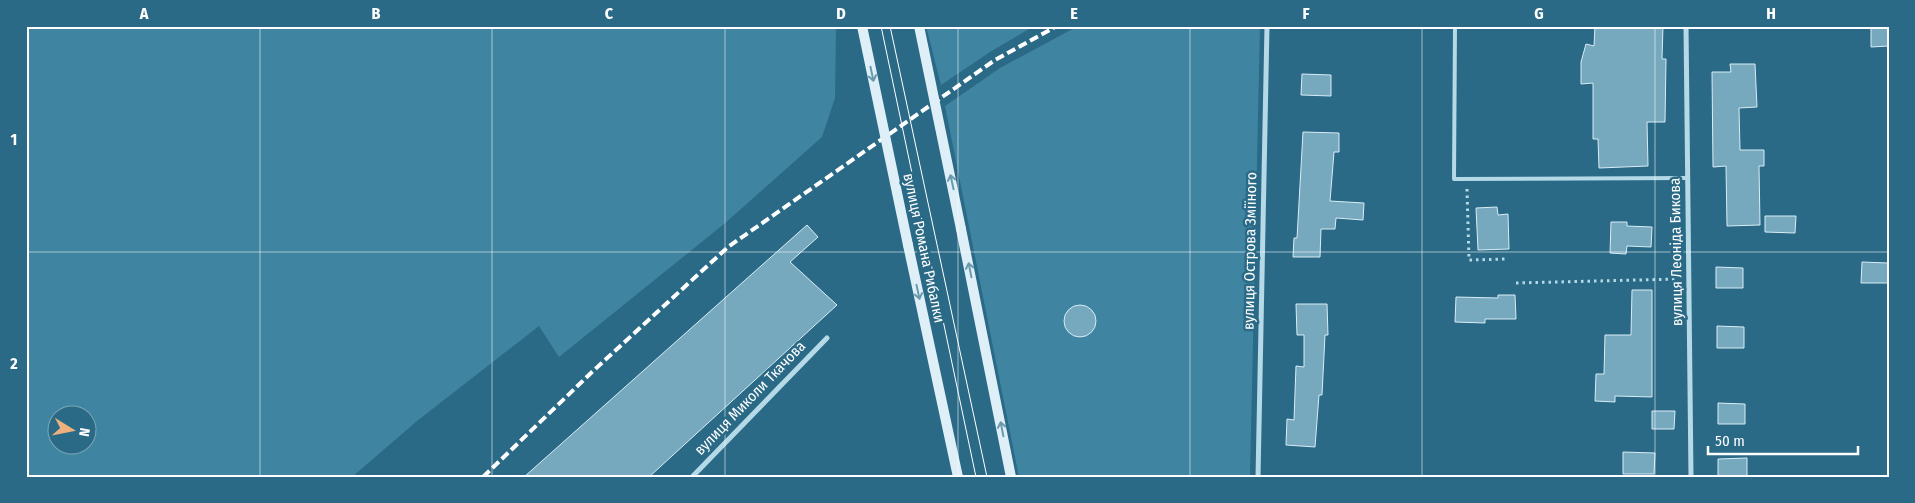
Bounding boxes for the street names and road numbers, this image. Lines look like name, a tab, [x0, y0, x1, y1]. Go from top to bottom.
street label: вулиця Романа Рибалки	[899, 172, 949, 324]
street label: вулиця Острова Зміїного	[1240, 172, 1260, 330]
street label: вулиця Леоніда Бикова	[1666, 178, 1686, 326]
street label: вулиця Миколи Ткачова	[691, 337, 809, 459]

